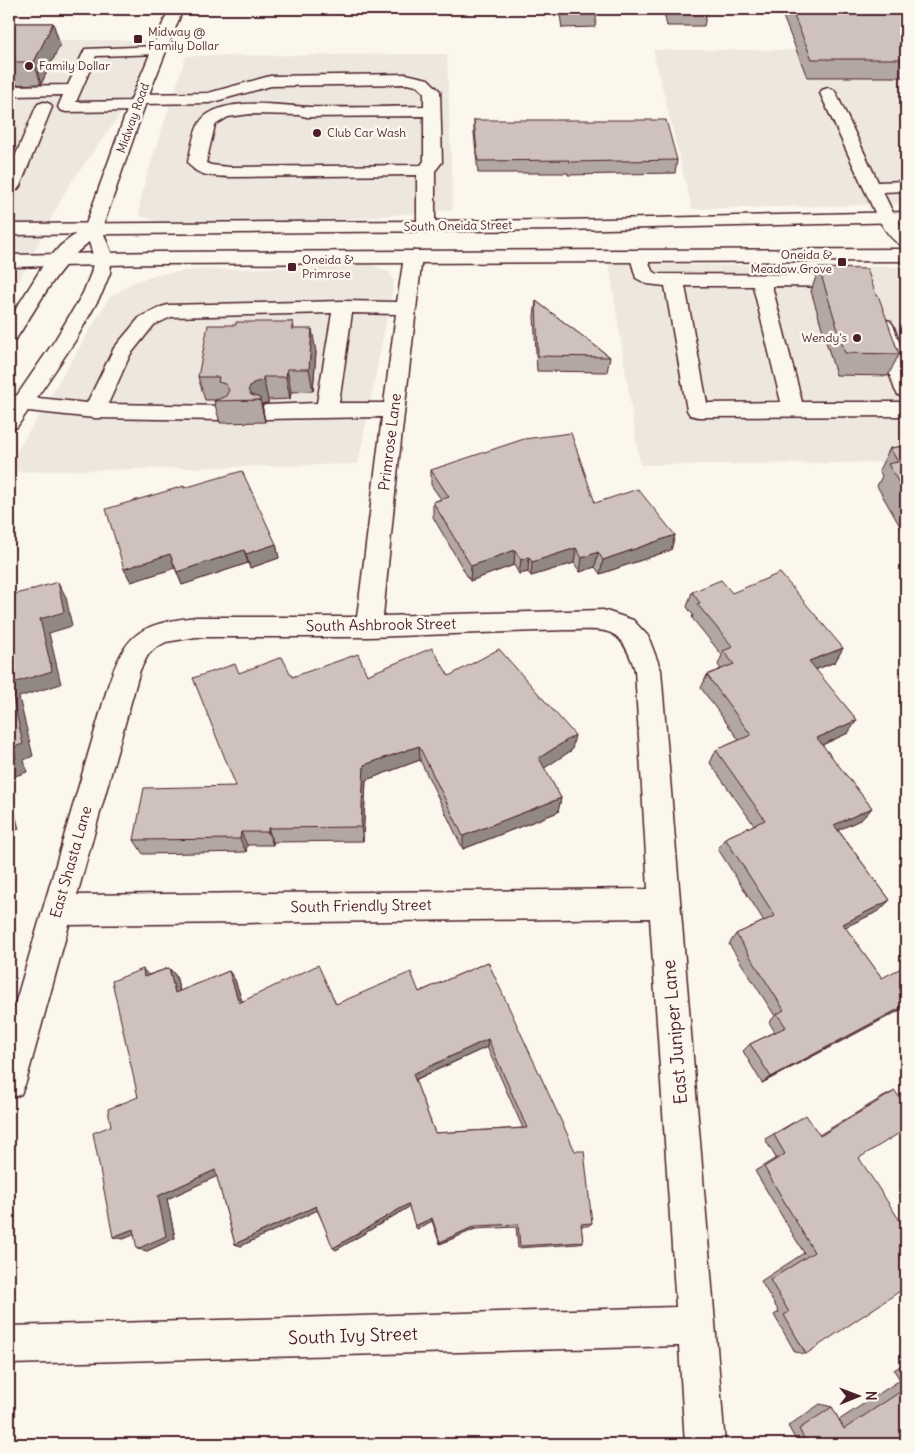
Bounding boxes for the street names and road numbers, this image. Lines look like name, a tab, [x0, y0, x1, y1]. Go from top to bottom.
street label: Midway Road	[113, 81, 152, 155]
street label: South Oneida Street	[404, 217, 512, 234]
street label: Primrose Lane	[374, 392, 405, 492]
street label: South Ashbrook Street	[306, 614, 456, 635]
street label: East Shasta Lane	[45, 804, 96, 920]
street label: South Friendly Street	[290, 895, 432, 916]
street label: East Juniper Lane	[657, 959, 692, 1105]
street label: South Ivy Street	[288, 1322, 418, 1349]

